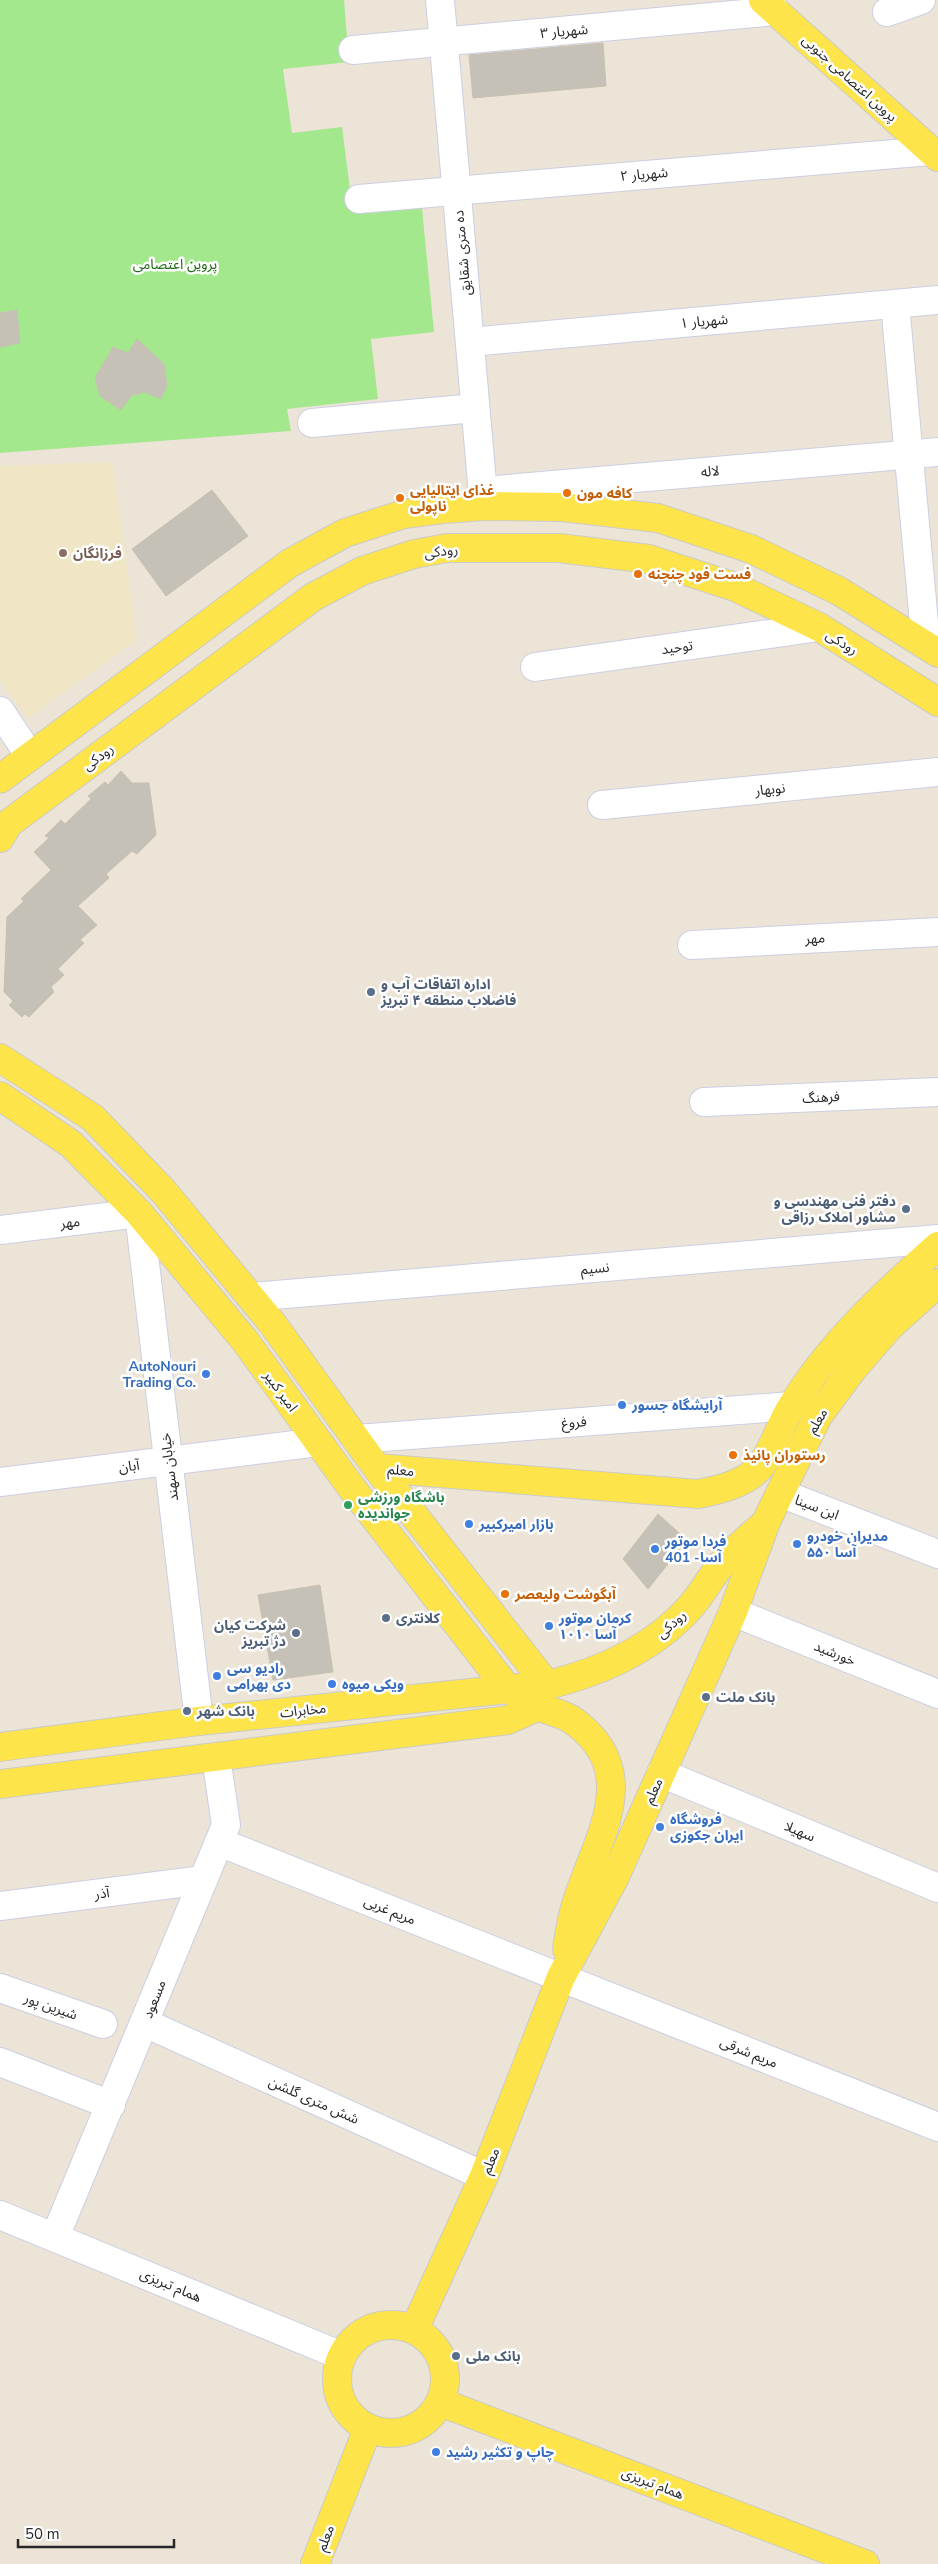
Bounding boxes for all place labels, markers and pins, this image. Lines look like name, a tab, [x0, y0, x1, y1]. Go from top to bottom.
place label: غذای ایتالیایی ناپولی	[410, 481, 495, 516]
place label: کافه مون	[577, 484, 633, 503]
marker: کافه مون	[561, 487, 573, 499]
marker: غذای ایتالیایی ناپولی	[394, 492, 406, 504]
place label: فرزانگان	[73, 544, 122, 563]
marker: فرزانگان	[57, 547, 69, 559]
place label: فست فود چنچنه	[648, 565, 751, 584]
marker: فست فود چنچنه	[632, 568, 644, 580]
place label: اداره اتفاقات آب و فاضلاب منطقه ۴ تبریز	[380, 975, 516, 1010]
marker: اداره اتفاقات آب و فاضلاب منطقه ۴ تبریز	[365, 986, 377, 998]
place label: دفتر فنی مهندسی و مشاور املاک رزاقی	[774, 1192, 896, 1227]
marker: دفتر فنی مهندسی و مشاور املاک رزاقی	[900, 1203, 912, 1215]
place label: AutoNouri Trading Co.	[123, 1357, 196, 1392]
marker: AutoNouri Trading Co.	[200, 1368, 212, 1380]
place label: آرایشگاه جسور	[631, 1396, 723, 1415]
marker: آرایشگاه جسور	[616, 1399, 628, 1411]
place label: رستوران پانیذ	[743, 1446, 826, 1465]
marker: رستوران پانیذ	[727, 1449, 739, 1461]
place label: باشگاه ورزشی جواندیده	[358, 1488, 445, 1523]
marker: باشگاه ورزشی جواندیده	[342, 1499, 354, 1511]
place label: بازار امیرکبیر	[478, 1515, 554, 1534]
marker: بازار امیرکبیر	[463, 1518, 475, 1530]
place label: مدیران خودرو ۵۵۰ آسا	[807, 1527, 888, 1562]
place label: فردا موتور 401 -آسا	[664, 1532, 726, 1567]
marker: مدیران خودرو ۵۵۰ آسا	[791, 1538, 803, 1550]
marker: فردا موتور 401 -آسا	[649, 1543, 661, 1555]
place label: آبگوشت ولیعصر	[514, 1585, 616, 1604]
marker: آبگوشت ولیعصر	[499, 1588, 511, 1600]
place label: کلانتری	[396, 1609, 440, 1628]
place label: کرمان موتور ۱۰۱۰ آسا	[558, 1609, 632, 1644]
marker: کلانتری	[380, 1612, 392, 1624]
place label: شرکت کیان دژ تبریز	[214, 1616, 286, 1651]
marker: کرمان موتور ۱۰۱۰ آسا	[543, 1620, 555, 1632]
marker: شرکت کیان دژ تبریز	[290, 1627, 302, 1639]
place label: رادیو سی دی بهرامی	[227, 1659, 291, 1694]
marker: رادیو سی دی بهرامی	[211, 1670, 223, 1682]
place label: ویکی میوه	[342, 1675, 404, 1694]
marker: ویکی میوه	[326, 1678, 338, 1690]
place label: بانک ملت	[716, 1688, 775, 1707]
marker: بانک ملت	[700, 1691, 712, 1703]
place label: بانک شهر	[196, 1702, 255, 1721]
marker: بانک شهر	[181, 1705, 193, 1717]
place label: فروشگاه ایران جکوزی	[670, 1810, 743, 1845]
marker: فروشگاه ایران جکوزی	[654, 1821, 666, 1833]
place label: بانک ملی	[466, 2347, 521, 2366]
marker: بانک ملی	[450, 2350, 462, 2362]
place label: چاپ و تکثیر رشید	[446, 2443, 554, 2462]
marker: چاپ و تکثیر رشید	[430, 2446, 442, 2458]

